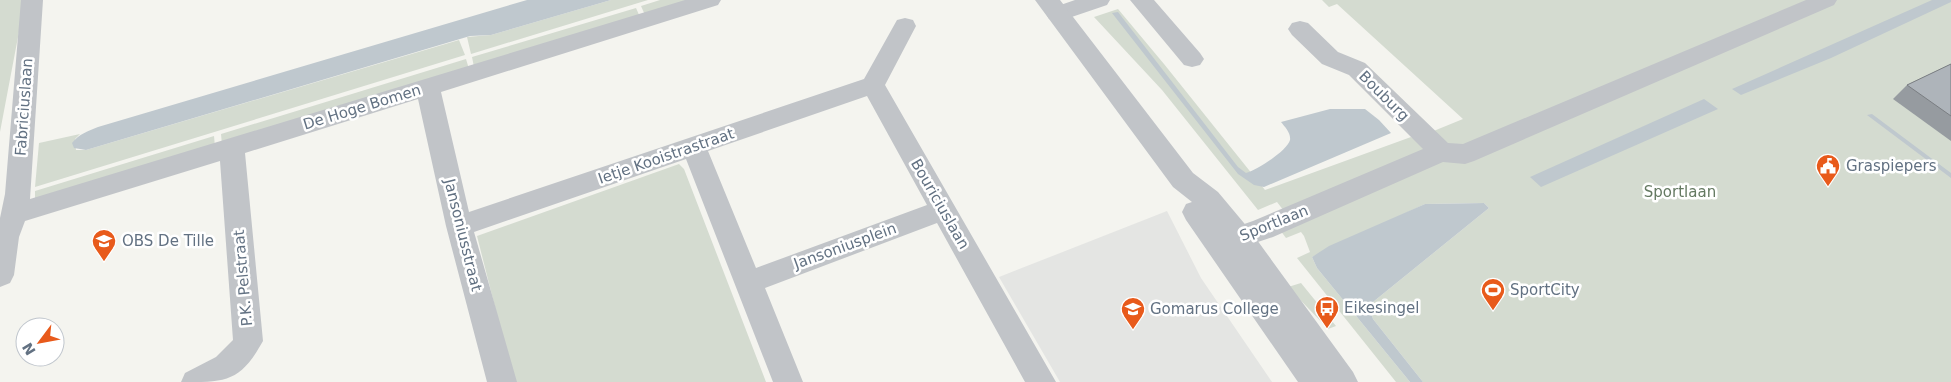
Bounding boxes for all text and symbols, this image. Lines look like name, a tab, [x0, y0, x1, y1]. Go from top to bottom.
street label: Fabriciuslaan	[12, 57, 36, 157]
street label: Bouburg	[1355, 67, 1413, 125]
street label: De Hoge Bomen	[301, 81, 423, 133]
street label: Ietje Kooistrastraat	[596, 124, 736, 188]
public building icon: Graspiepers	[1815, 153, 1841, 187]
street label: Bouriciuslaan	[907, 156, 973, 252]
place label: Graspiepers	[1846, 157, 1937, 175]
street label: Jansoniusstraat	[440, 176, 486, 293]
park label: Sportlaan	[1644, 183, 1716, 201]
street label: Sportlaan	[1237, 201, 1311, 245]
street label: Jansoniusplein	[790, 219, 899, 273]
school or university icon: OBS De Tille	[91, 228, 117, 262]
street label: P.K. Pelstraat	[230, 229, 256, 327]
place label: OBS De Tille	[122, 232, 214, 250]
sports icon: SportCity	[1480, 277, 1506, 311]
place label: SportCity	[1510, 281, 1580, 299]
bus stop icon: Eikesingel	[1314, 295, 1340, 329]
school or university icon: Gomarus College	[1120, 296, 1146, 330]
place label: Eikesingel	[1344, 299, 1419, 317]
place label: Gomarus College	[1150, 300, 1279, 318]
north arrow	[15, 317, 65, 367]
text: N	[19, 340, 39, 358]

